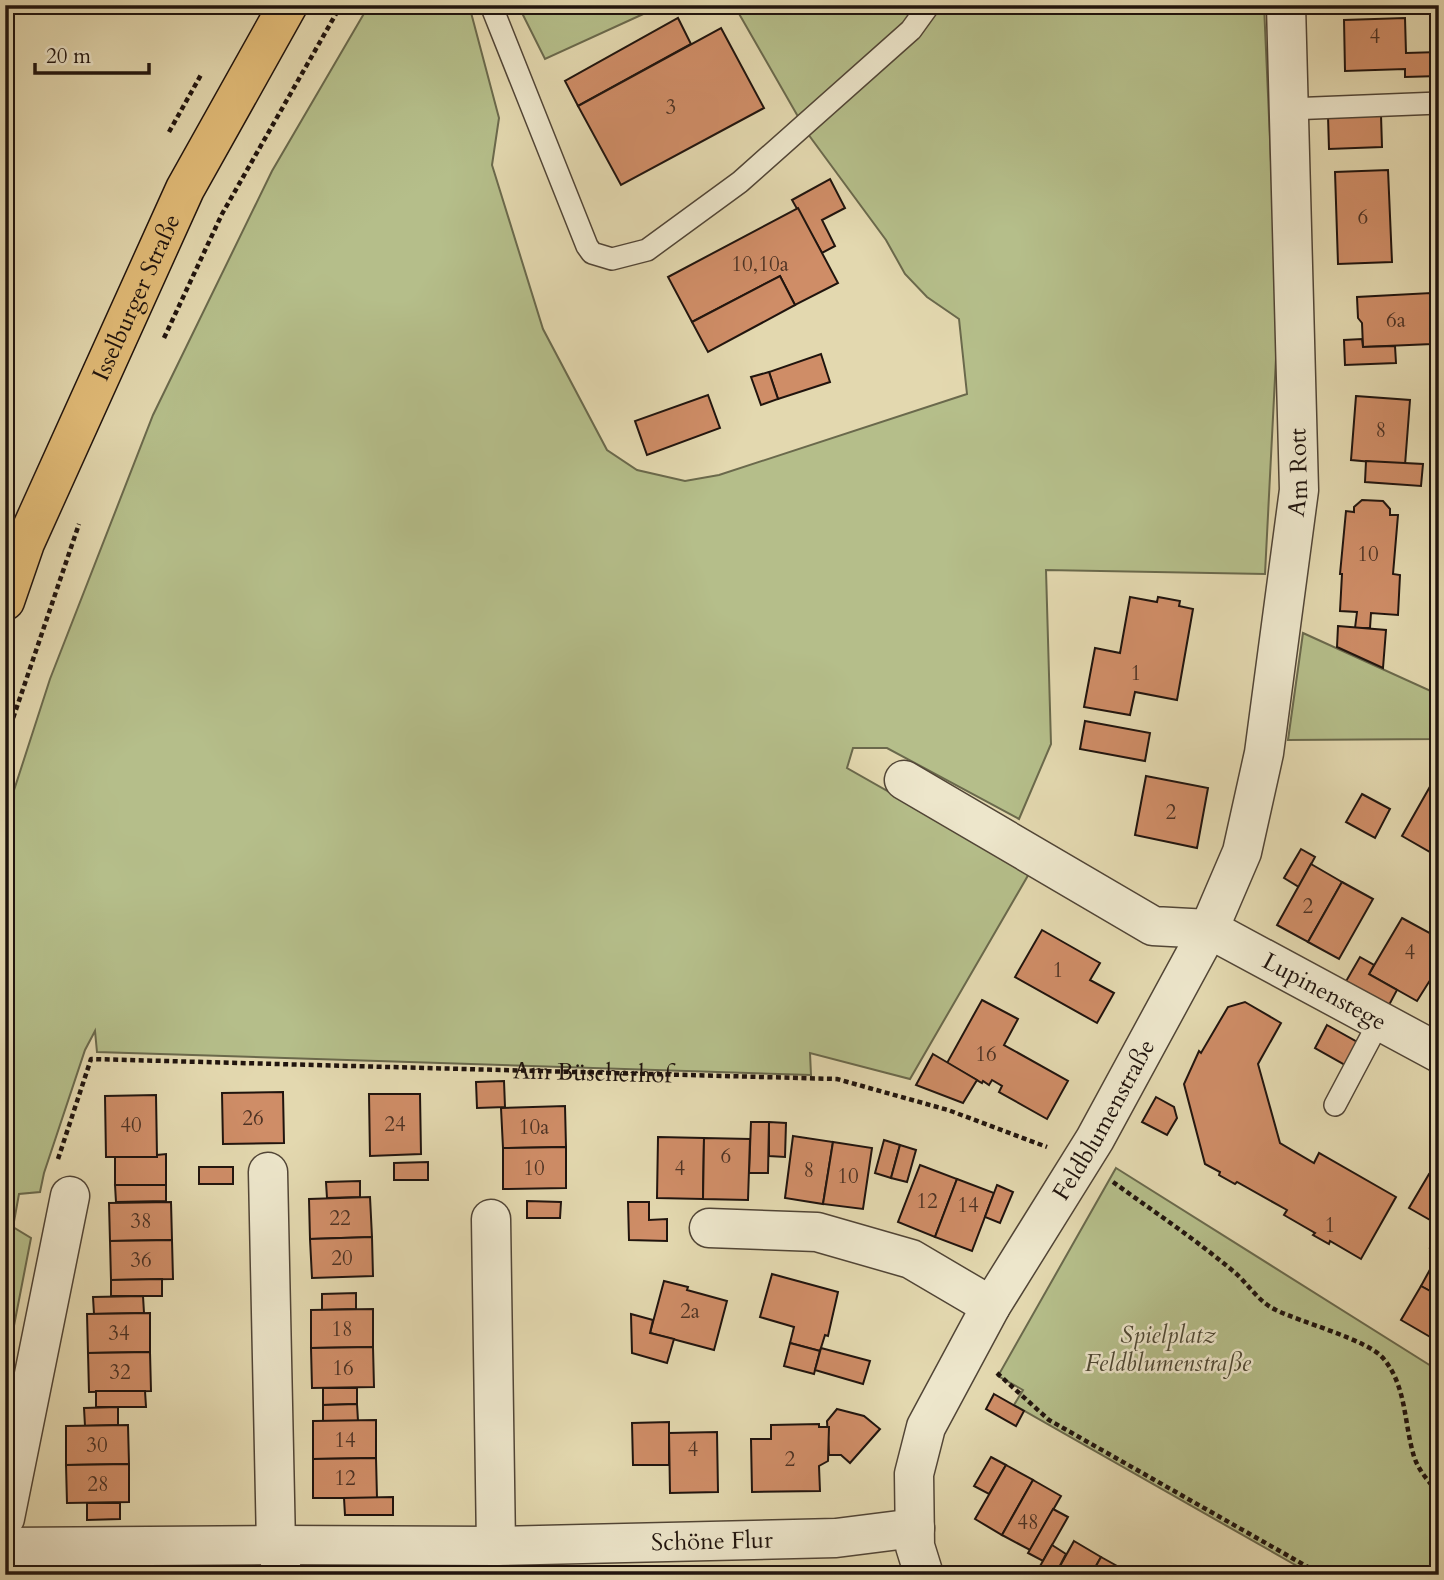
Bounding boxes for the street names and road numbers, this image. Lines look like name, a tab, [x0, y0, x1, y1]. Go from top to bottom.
street label: Isselburger Straße	[84, 209, 189, 386]
street label: Am Rott	[1280, 427, 1316, 519]
street label: Lupinenstege	[1256, 945, 1392, 1039]
street label: Feldblumenstraße	[1045, 1034, 1163, 1207]
street label: Am Büscherhof	[513, 1054, 676, 1092]
street label: Schöne Flur	[651, 1523, 773, 1559]

